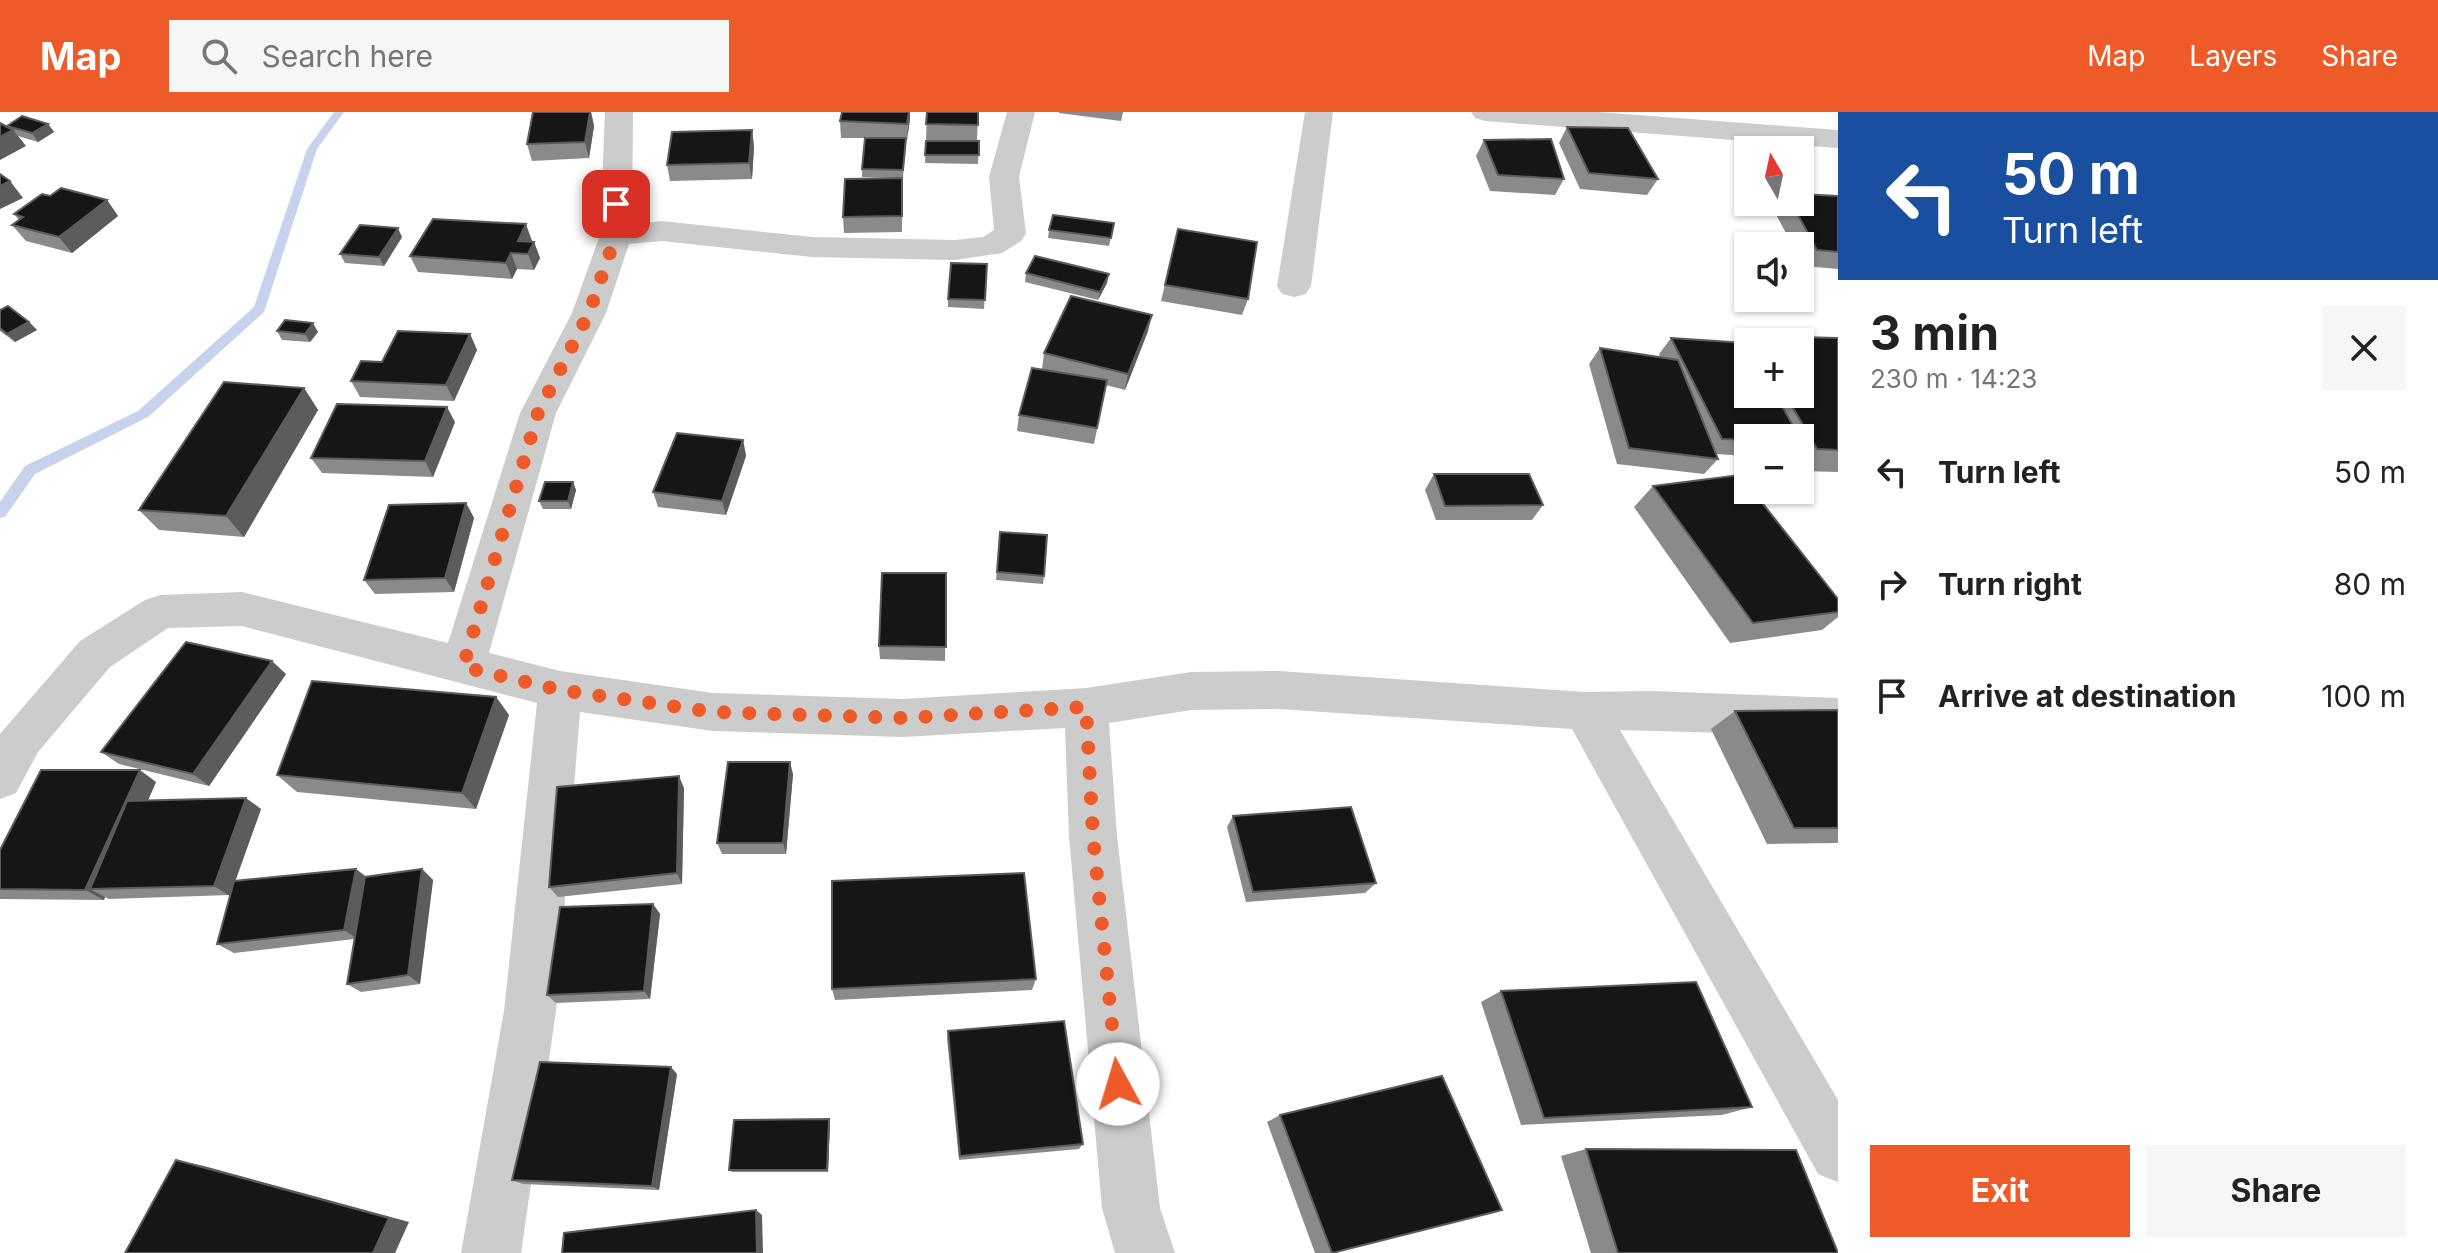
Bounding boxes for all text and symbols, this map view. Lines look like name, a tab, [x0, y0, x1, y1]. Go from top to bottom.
search box	[169, 20, 729, 92]
text: Map	[40, 33, 121, 79]
icon: search	[197, 34, 241, 78]
text: Search here	[261, 38, 433, 74]
text: Map	[2087, 39, 2145, 73]
text: Layers	[2189, 39, 2277, 73]
text: Share	[2321, 39, 2398, 73]
north arrow	[1734, 136, 1814, 216]
map controls	[1734, 136, 1814, 504]
text: 50 m	[2002, 140, 2140, 208]
icon: left	[1870, 144, 1974, 248]
pin	[582, 170, 650, 238]
icon: arrive	[594, 182, 638, 226]
text: Turn left	[2002, 208, 2143, 252]
button: sound	[1734, 232, 1814, 312]
text: 3 min	[1870, 303, 1999, 362]
button: close	[2322, 306, 2406, 390]
button: +	[1734, 328, 1814, 408]
text: 230 m · 14:23	[1870, 363, 2037, 394]
button: −	[1734, 424, 1814, 504]
icon: left	[1870, 450, 1914, 494]
text: Turn left	[1938, 454, 2060, 490]
text: 50 m	[2334, 454, 2406, 490]
icon: right	[1870, 562, 1914, 606]
text: Turn right	[1938, 566, 2082, 602]
text: 80 m	[2334, 566, 2406, 602]
icon: arrive	[1870, 674, 1914, 718]
text: Arrive at destination	[1938, 678, 2236, 714]
text: 100 m	[2321, 678, 2406, 714]
position arrow	[1076, 1042, 1160, 1126]
button: Exit	[1870, 1145, 2130, 1237]
button: Share	[2146, 1145, 2406, 1237]

